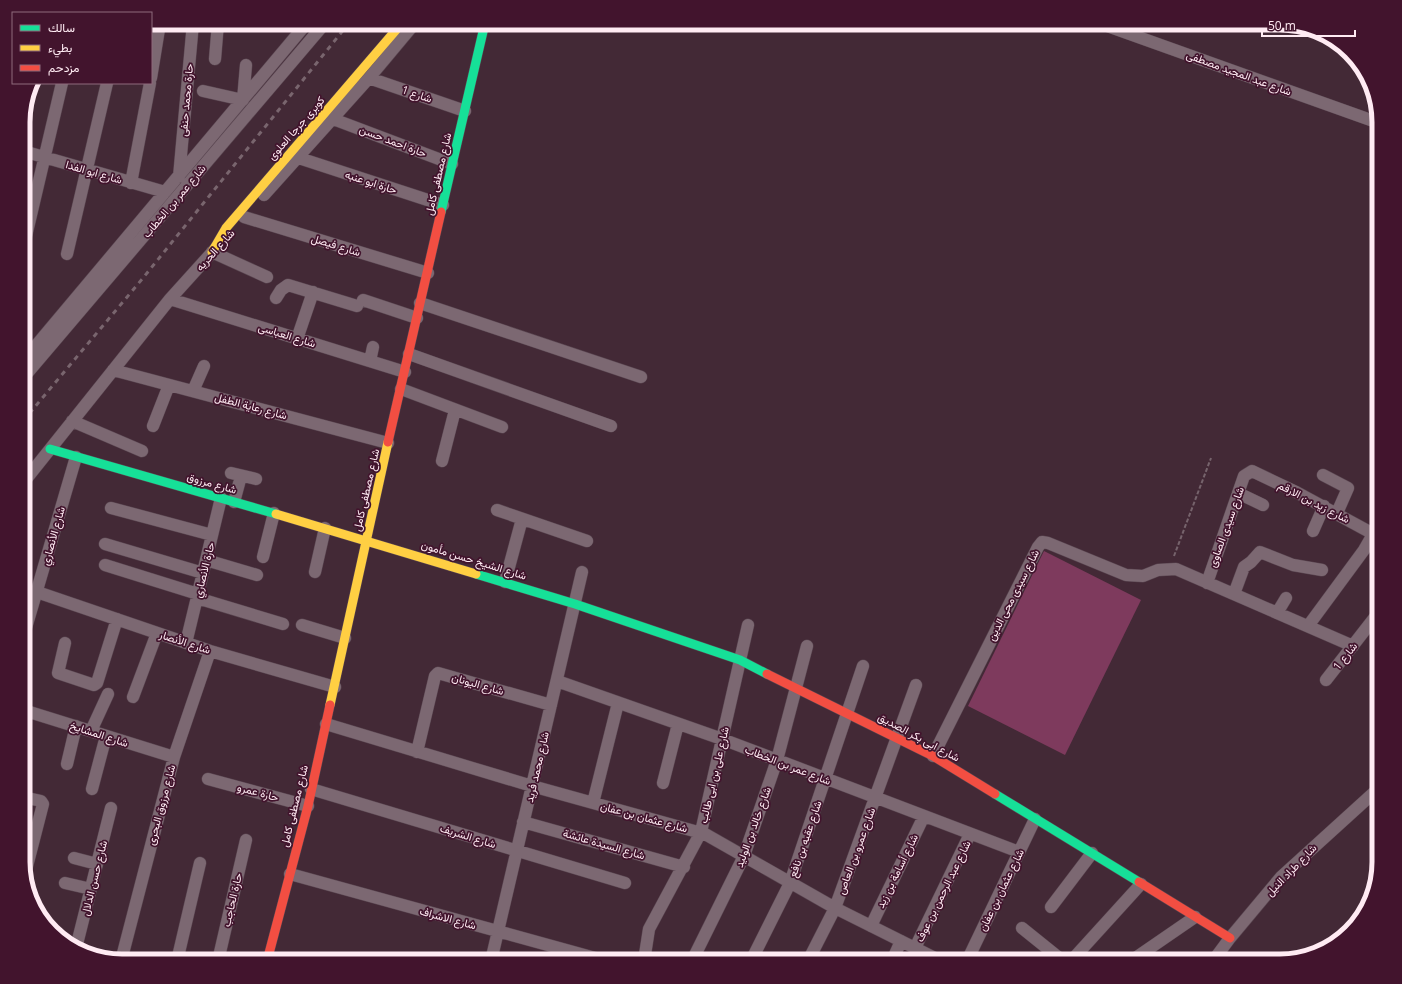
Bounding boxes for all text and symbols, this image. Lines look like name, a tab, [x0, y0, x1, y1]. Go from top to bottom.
legend	[12, 12, 152, 84]
scale bar	[1262, 12, 1355, 38]
text: 50 m	[1268, 17, 1296, 34]
text: سالك	[48, 19, 75, 36]
text: بطيء	[48, 39, 72, 58]
street label: شارع عبد المجيد مصطفى	[1184, 47, 1294, 100]
text: مزدحم	[48, 59, 79, 76]
street label: حارة محمد حنفى	[175, 63, 196, 137]
street label: شارع 1	[400, 81, 435, 107]
street label: كوبرى جرجا العلوى	[264, 93, 328, 163]
street label: حارة احمد حسن	[358, 121, 429, 160]
street label: شارع مصطفى كامل	[421, 131, 455, 217]
street label: شارع ابو الفدا	[64, 156, 124, 188]
street label: شارع عمر بن الخطاب	[139, 161, 210, 241]
street label: حارة ابو عنبه	[343, 166, 399, 197]
street label: شارع الحريه	[192, 225, 238, 275]
street label: شارع فيصل	[309, 230, 363, 260]
street label: شارع العباسى	[256, 319, 318, 351]
street label: شارع رعاية الطفل	[213, 389, 289, 423]
street label: شارع مصطفى كامل	[349, 447, 383, 533]
street label: شارع مرزوق	[185, 468, 239, 498]
street label: شارع زيد بن الارقم	[1275, 477, 1353, 527]
street label: شارع سيدى الصاوى	[1204, 484, 1248, 570]
street label: شارع الأنصاري	[37, 504, 71, 568]
street label: شارع الشيخ حسن مأمون	[419, 536, 529, 584]
street label: حارة الأنصاري	[189, 540, 221, 600]
street label: شارع سيدى محى الدين	[983, 546, 1043, 644]
street label: شارع الأنصار	[156, 626, 213, 658]
street label: شارع 1	[1329, 638, 1361, 673]
street label: شارع اليونان	[450, 669, 506, 699]
street label: شارع ابى بكر الصديق	[875, 709, 963, 766]
street label: شارع المشايخ	[68, 717, 131, 751]
street label: شارع على بن ابى طالب	[695, 725, 733, 825]
street label: شارع محمد فريد	[521, 730, 553, 804]
street label: شارع عمر بن الخطاب	[743, 741, 834, 789]
street label: شارع مرزوق البحرى	[143, 763, 180, 847]
street label: شارع مصطفى كامل	[276, 763, 312, 849]
street label: حارة عمرو	[236, 779, 280, 804]
street label: شارع خالد بن الوليد	[731, 784, 775, 870]
street label: شارع عثمان بن عفان	[599, 798, 690, 836]
street label: شارع عقبه بن نافع	[784, 798, 826, 880]
street label: شارع عمرو بن العاص	[833, 805, 879, 897]
street label: شارع الشريف	[438, 820, 498, 852]
street label: شارع السيدة عائشة	[561, 825, 647, 863]
street label: شارع أسامة بن زيد	[872, 831, 922, 911]
street label: شارع عبد الرحمن بن عوف	[911, 837, 975, 944]
street label: شارع حسن الدلال	[77, 838, 111, 917]
street label: شارع طراد النيل	[1262, 840, 1320, 900]
street label: شارع عثمان بن عفان	[974, 846, 1028, 934]
street label: حارة الحاجب	[218, 871, 245, 928]
street label: شارع الاشراف	[418, 903, 478, 933]

